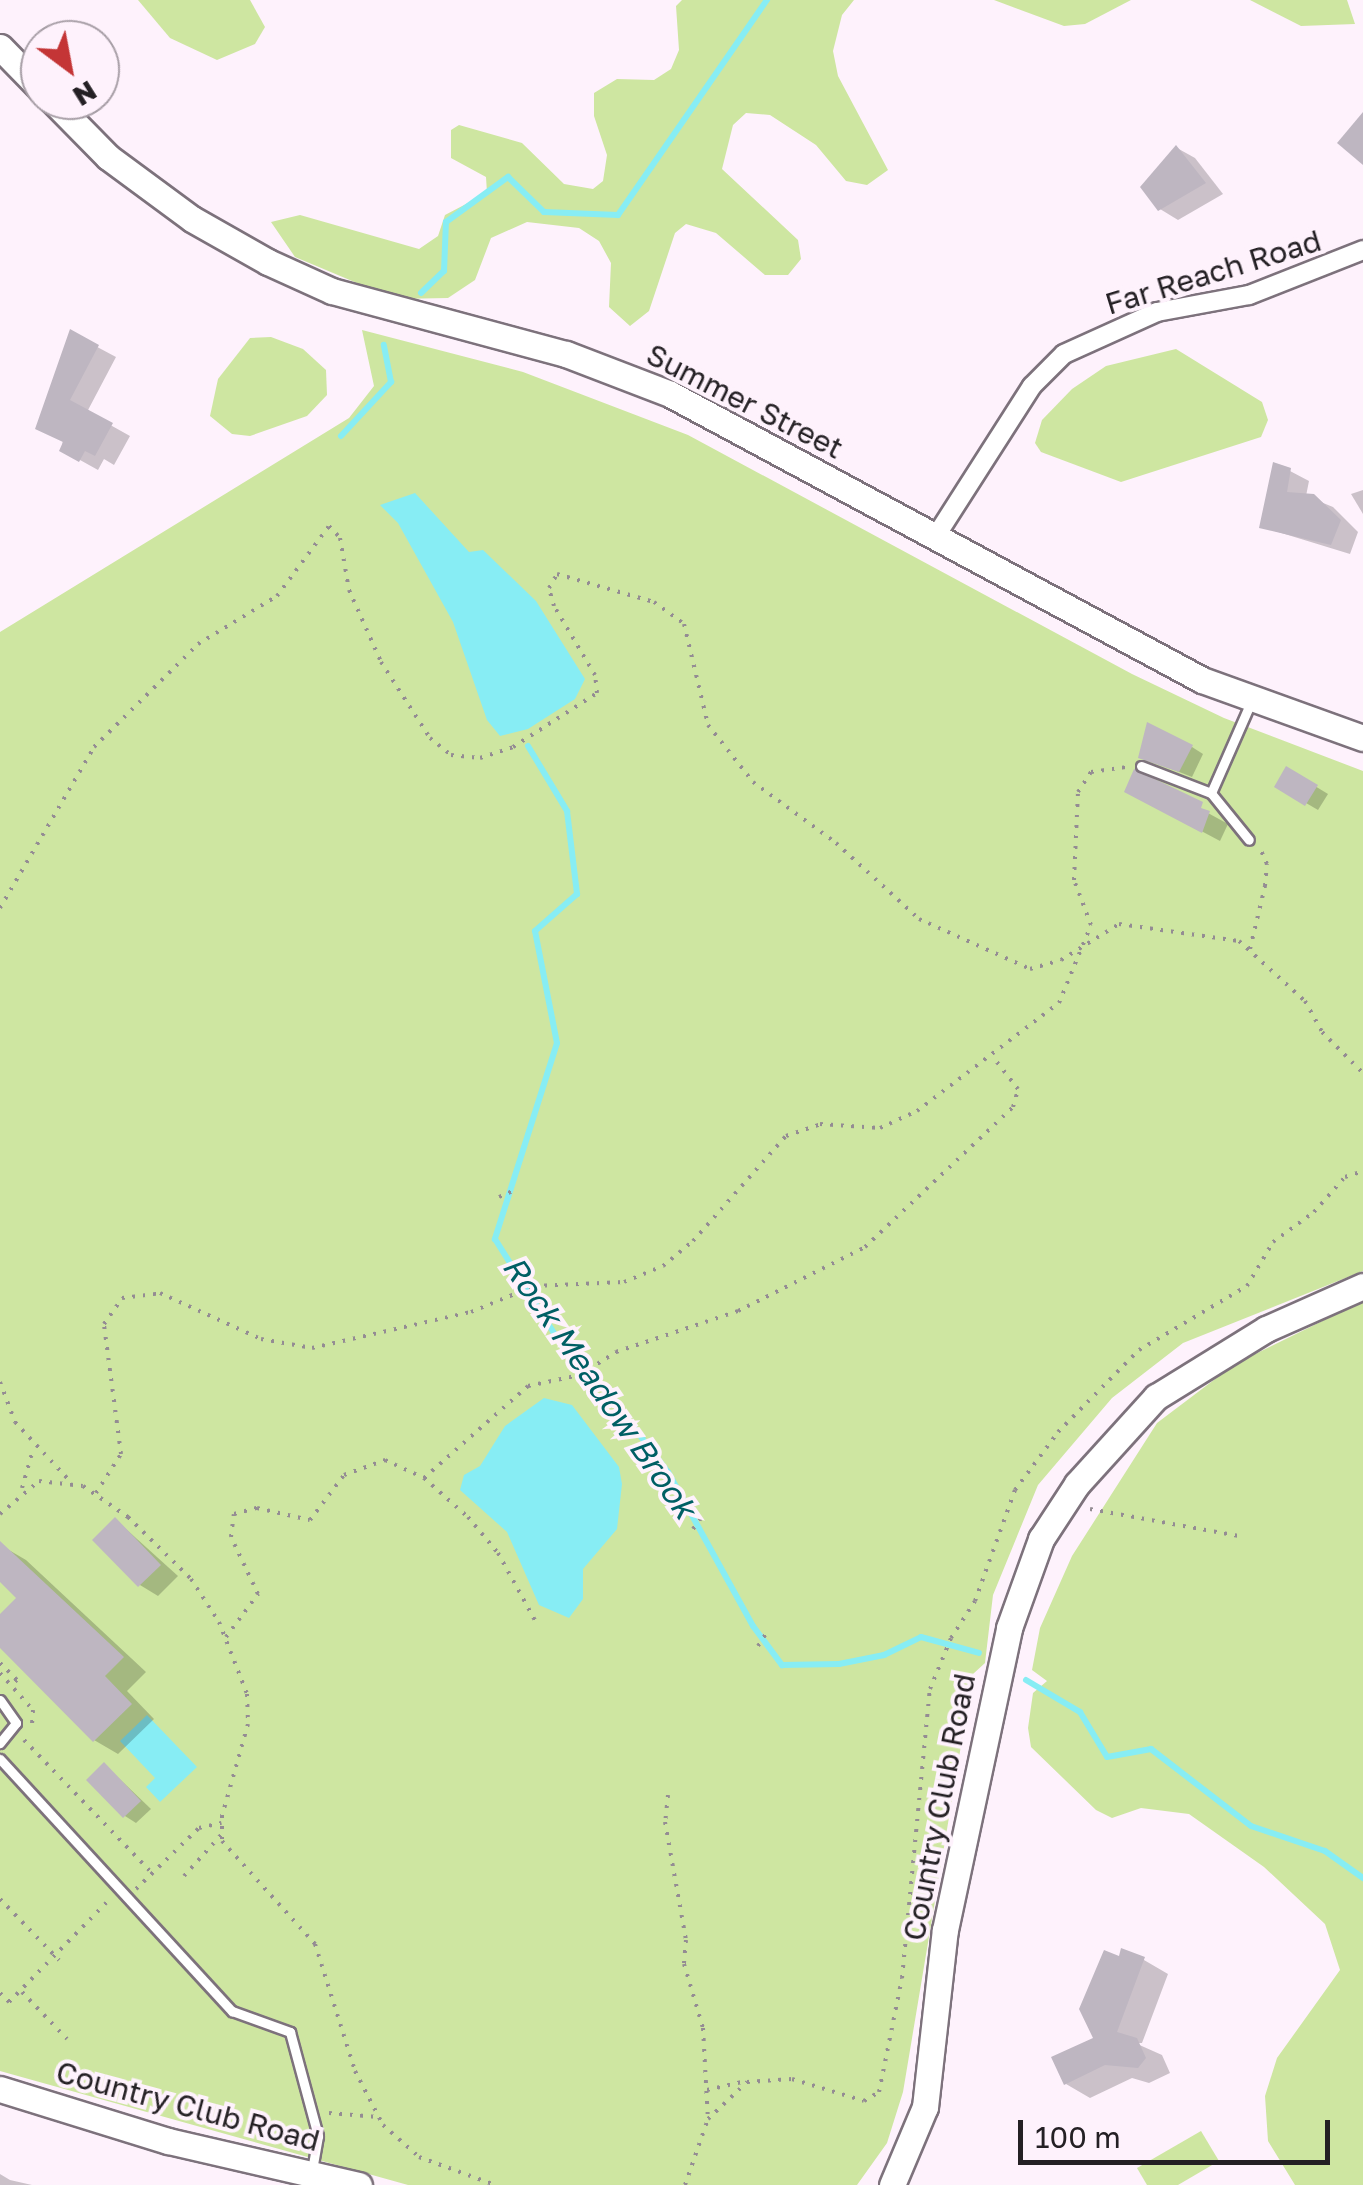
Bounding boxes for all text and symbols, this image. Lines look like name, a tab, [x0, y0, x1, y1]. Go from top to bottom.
north arrow	[20, 20, 120, 120]
text: N	[67, 75, 103, 114]
street label: Far Reach Road	[1101, 222, 1325, 322]
street label: Summer Street	[641, 336, 849, 466]
water label: Rock Meadow Brook	[495, 1249, 705, 1525]
street label: Country Club Road	[895, 1670, 983, 1944]
street label: Country Club Road	[52, 2054, 324, 2158]
scale bar	[1023, 2100, 1336, 2162]
text: 100 m	[1035, 2119, 1121, 2155]

